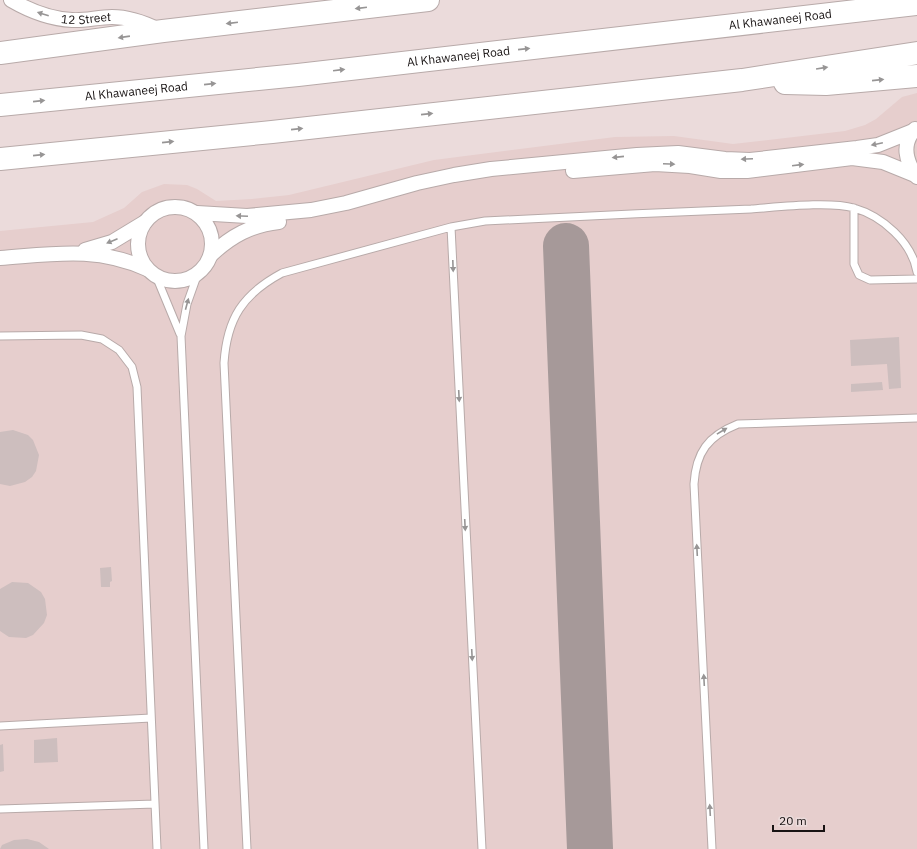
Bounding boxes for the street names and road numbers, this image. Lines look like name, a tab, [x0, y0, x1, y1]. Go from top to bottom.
street label: Al Khawaneej Road	[728, 6, 833, 33]
street label: 12 Street	[60, 9, 111, 27]
street label: Al Khawaneej Road	[406, 43, 511, 69]
street label: Al Khawaneej Road	[84, 78, 189, 103]

